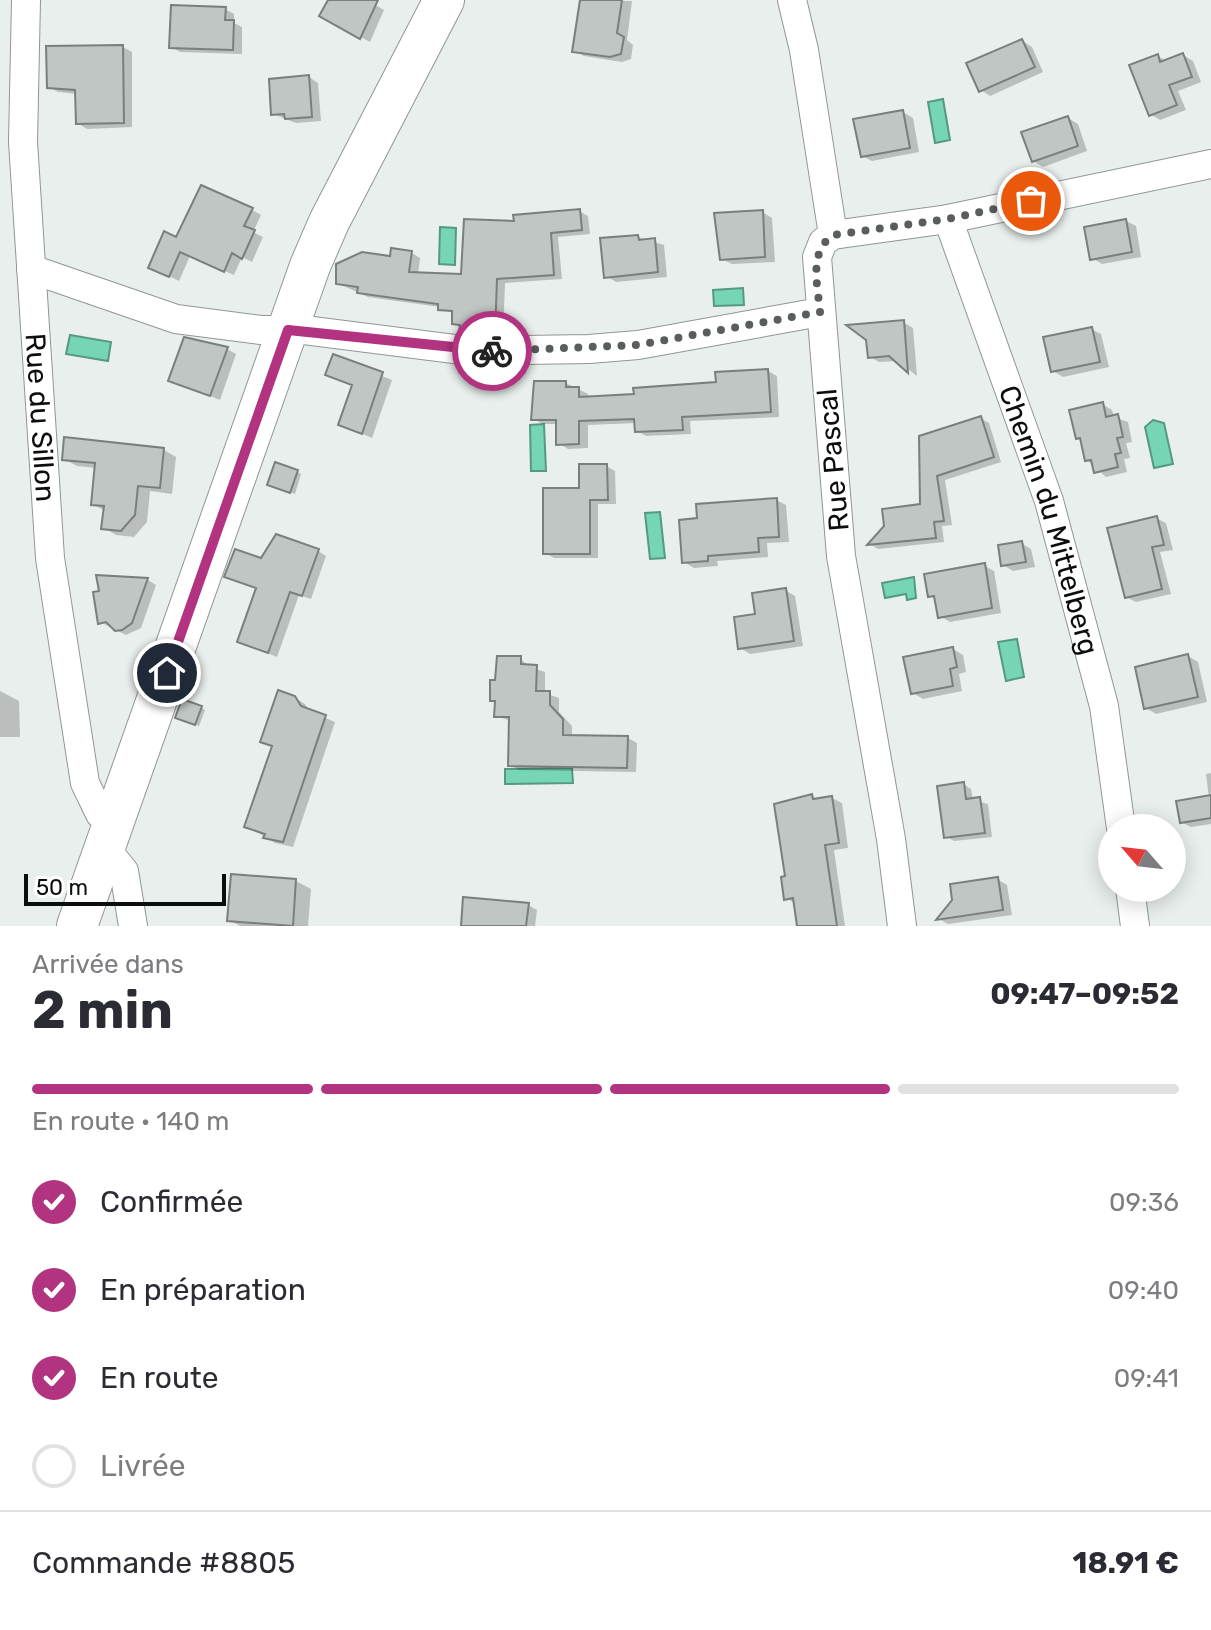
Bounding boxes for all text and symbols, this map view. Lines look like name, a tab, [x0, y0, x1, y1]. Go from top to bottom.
pin	[997, 167, 1065, 235]
icon: bag	[1009, 179, 1053, 223]
courier	[452, 311, 532, 391]
icon: bike	[470, 329, 514, 373]
street label: Rue du Sillon	[19, 332, 63, 503]
street label: Chemin du Mittelberg	[992, 381, 1106, 658]
street label: Rue Pascal	[810, 387, 856, 533]
pin	[133, 639, 201, 707]
icon: home	[145, 651, 189, 695]
north arrow	[1098, 814, 1186, 902]
map controls	[1098, 814, 1186, 902]
scale bar	[24, 870, 226, 906]
text: 50 m	[36, 874, 88, 901]
text: Arrivée dans	[32, 949, 184, 980]
text: 09:47–09:52	[990, 976, 1179, 1012]
text: 2 min	[32, 979, 173, 1041]
text: En route · 140 m	[32, 1106, 229, 1137]
icon: check	[32, 1180, 76, 1224]
text: Confirmée	[100, 1184, 243, 1220]
text: 09:36	[1109, 1187, 1179, 1218]
icon: check	[32, 1268, 76, 1312]
text: En préparation	[100, 1272, 306, 1308]
text: 09:40	[1108, 1275, 1179, 1306]
icon: check	[32, 1356, 76, 1400]
text: En route	[100, 1360, 219, 1396]
text: 09:41	[1114, 1363, 1179, 1394]
text: Livrée	[100, 1448, 185, 1484]
text: Commande #8805	[32, 1545, 295, 1581]
text: 18.91 €	[1073, 1545, 1179, 1581]

